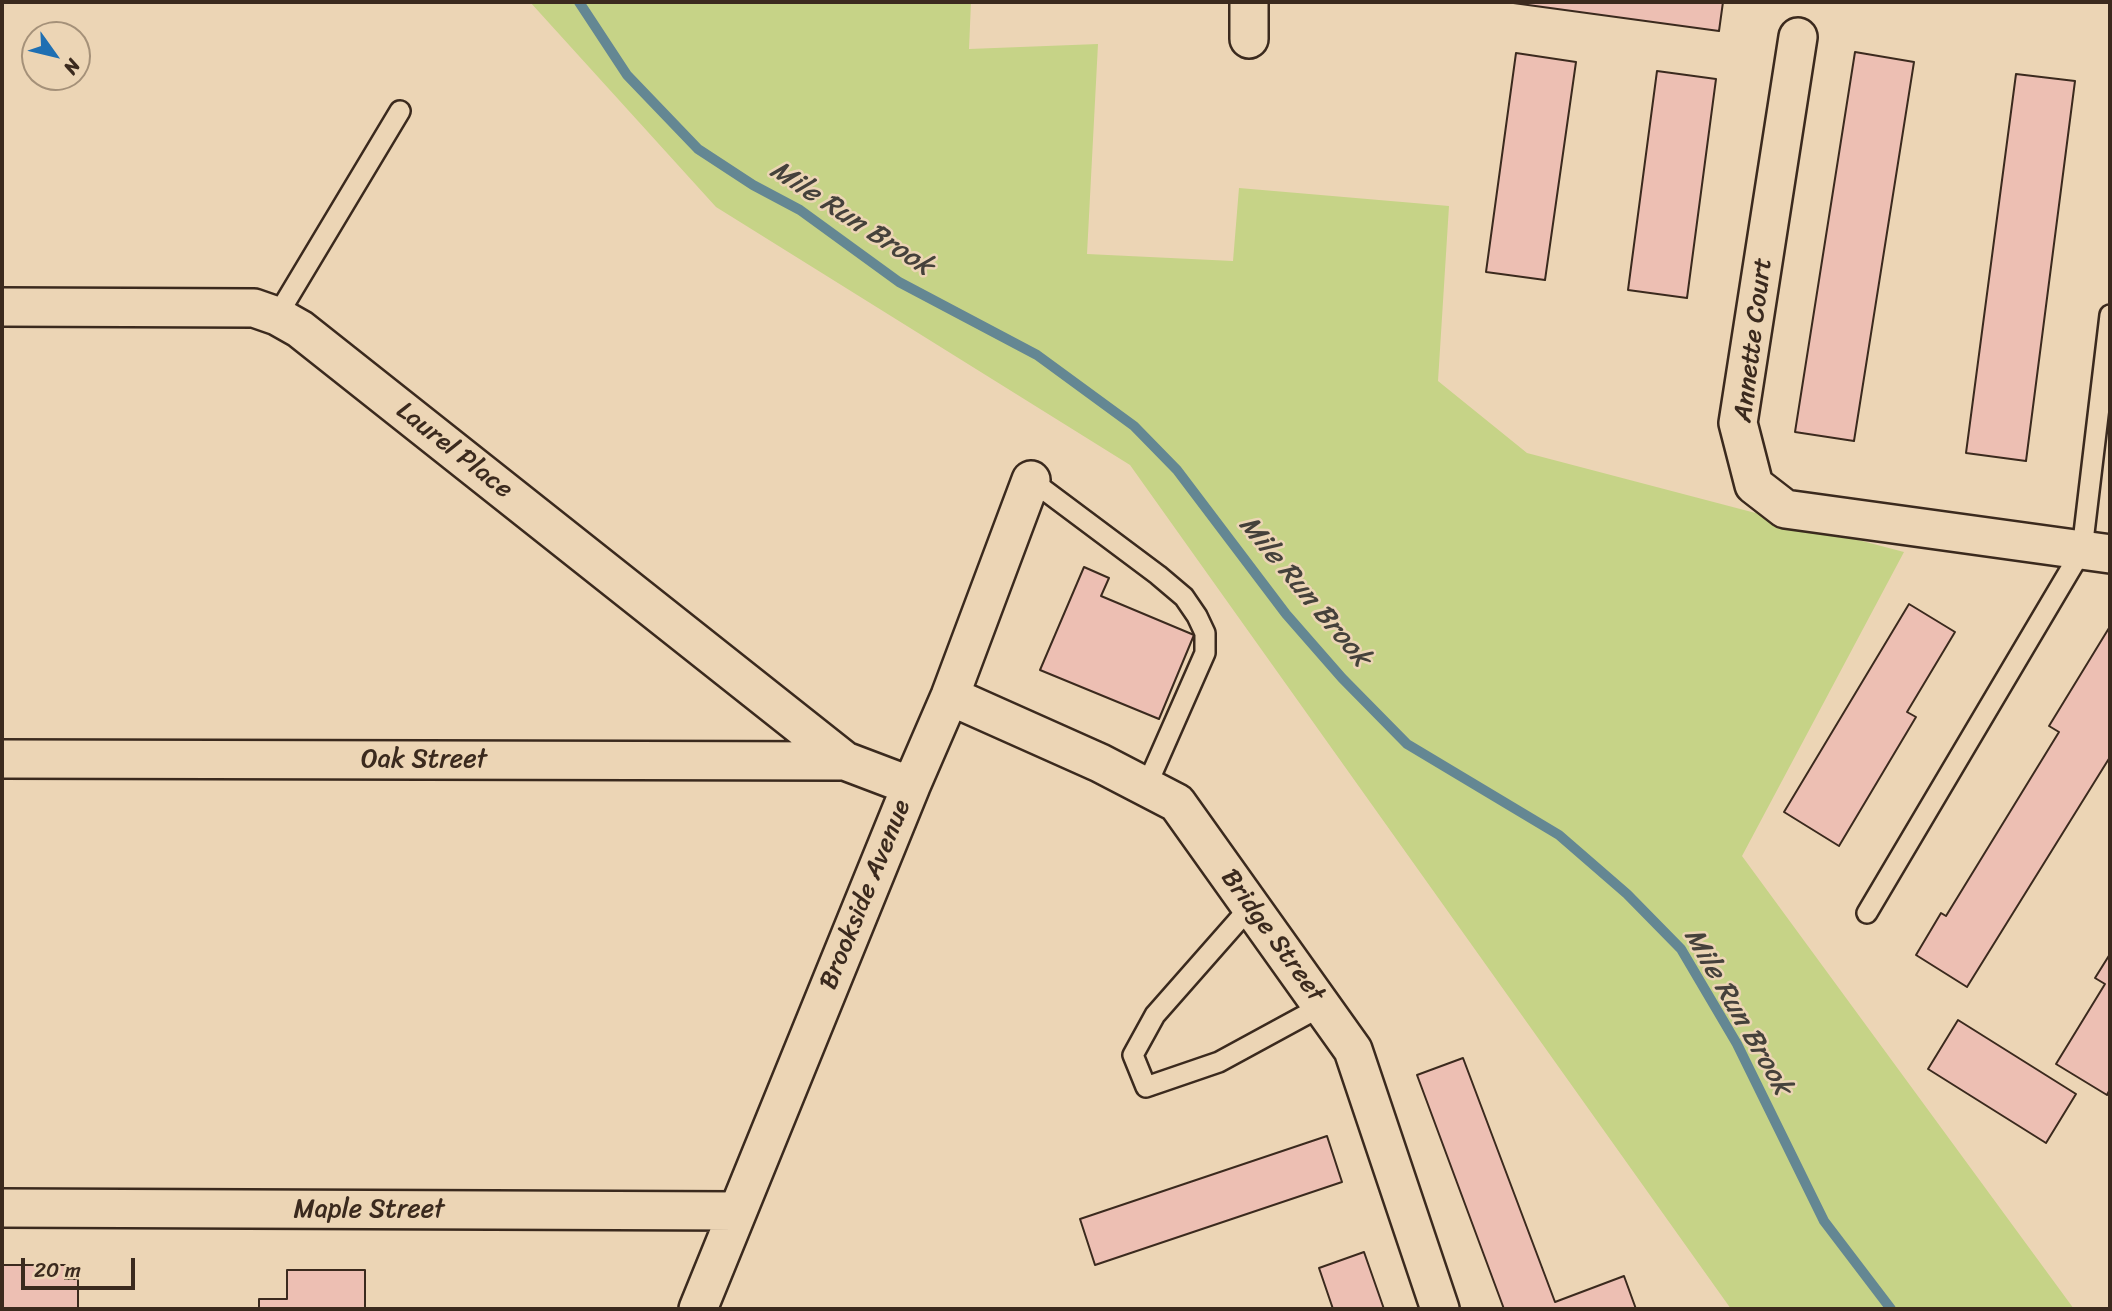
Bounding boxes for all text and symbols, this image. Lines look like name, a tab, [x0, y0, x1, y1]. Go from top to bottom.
north arrow	[21, 21, 91, 91]
text: N	[55, 52, 90, 82]
water label: Mile Run Brook	[763, 154, 939, 284]
street label: Annette Court	[1728, 256, 1780, 424]
street label: Laurel Place	[390, 396, 518, 506]
water label: Mile Run Brook	[1231, 510, 1377, 674]
street label: Oak Street	[361, 744, 487, 776]
street label: Brookside Avenue	[814, 796, 918, 994]
street label: Bridge Street	[1213, 863, 1331, 1009]
water label: Mile Run Brook	[1676, 923, 1798, 1101]
street label: Maple Street	[293, 1194, 445, 1226]
scale bar	[24, 1244, 138, 1288]
text: 20 m	[34, 1251, 81, 1289]

